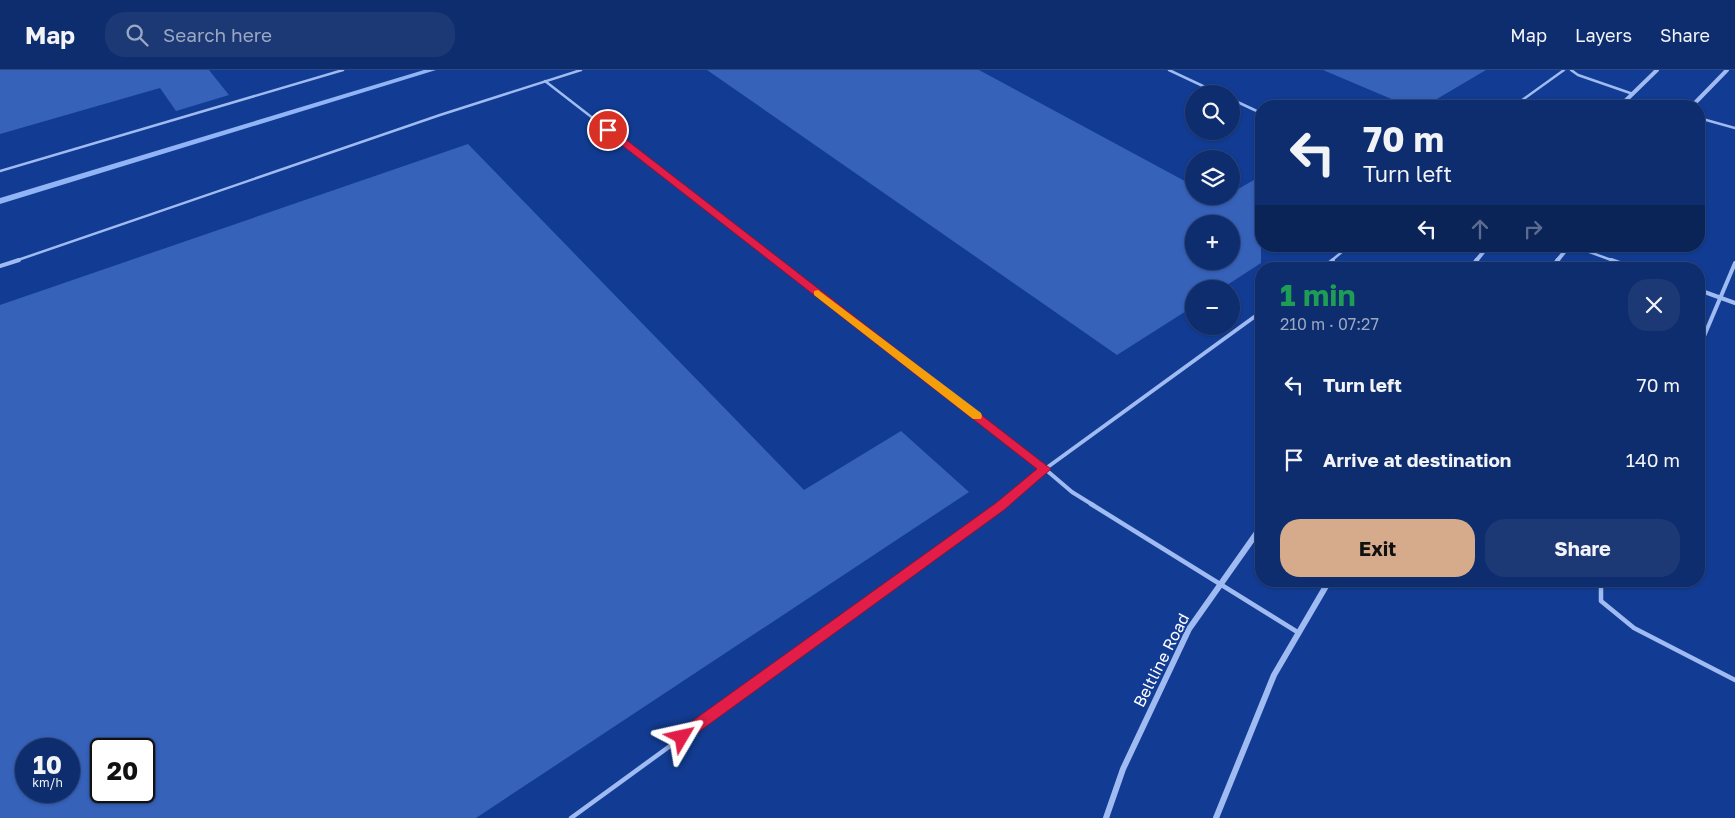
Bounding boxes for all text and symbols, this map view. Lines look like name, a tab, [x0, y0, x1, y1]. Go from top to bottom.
search box	[105, 12, 455, 57]
text: Map	[25, 20, 75, 49]
icon: search	[123, 21, 151, 49]
text: Search here	[163, 23, 272, 46]
text: Map	[1510, 24, 1547, 46]
text: Layers	[1575, 24, 1632, 46]
text: Share	[1660, 24, 1710, 46]
map controls	[1185, 85, 1240, 335]
button: search	[1185, 85, 1240, 140]
pin	[587, 109, 629, 151]
icon: arrive	[594, 116, 622, 144]
text: 70 m	[1363, 118, 1444, 160]
icon: left	[1280, 120, 1345, 185]
button: layers	[1185, 150, 1240, 205]
text: Turn left	[1363, 160, 1452, 187]
button: +	[1185, 215, 1240, 270]
icon: left	[1413, 215, 1441, 243]
icon: ahead	[1466, 215, 1494, 243]
icon: right	[1519, 215, 1547, 243]
text: 1 min	[1280, 277, 1356, 313]
button: close	[1628, 279, 1680, 331]
button: −	[1185, 280, 1240, 335]
text: 210 m · 07:27	[1280, 314, 1379, 334]
icon: left	[1280, 371, 1308, 399]
text: Turn left	[1323, 373, 1402, 396]
text: 70 m	[1637, 373, 1680, 396]
icon: arrive	[1280, 446, 1308, 474]
text: Arrive at destination	[1323, 448, 1511, 471]
text: 140 m	[1626, 448, 1680, 471]
button: Exit	[1280, 519, 1475, 577]
button: Share	[1485, 519, 1680, 577]
street label: Beltline Road	[1129, 610, 1193, 710]
position arrow	[655, 710, 707, 762]
speed limit sign: 20	[90, 738, 155, 803]
text: 10	[33, 749, 62, 780]
text: km/h	[32, 775, 63, 790]

